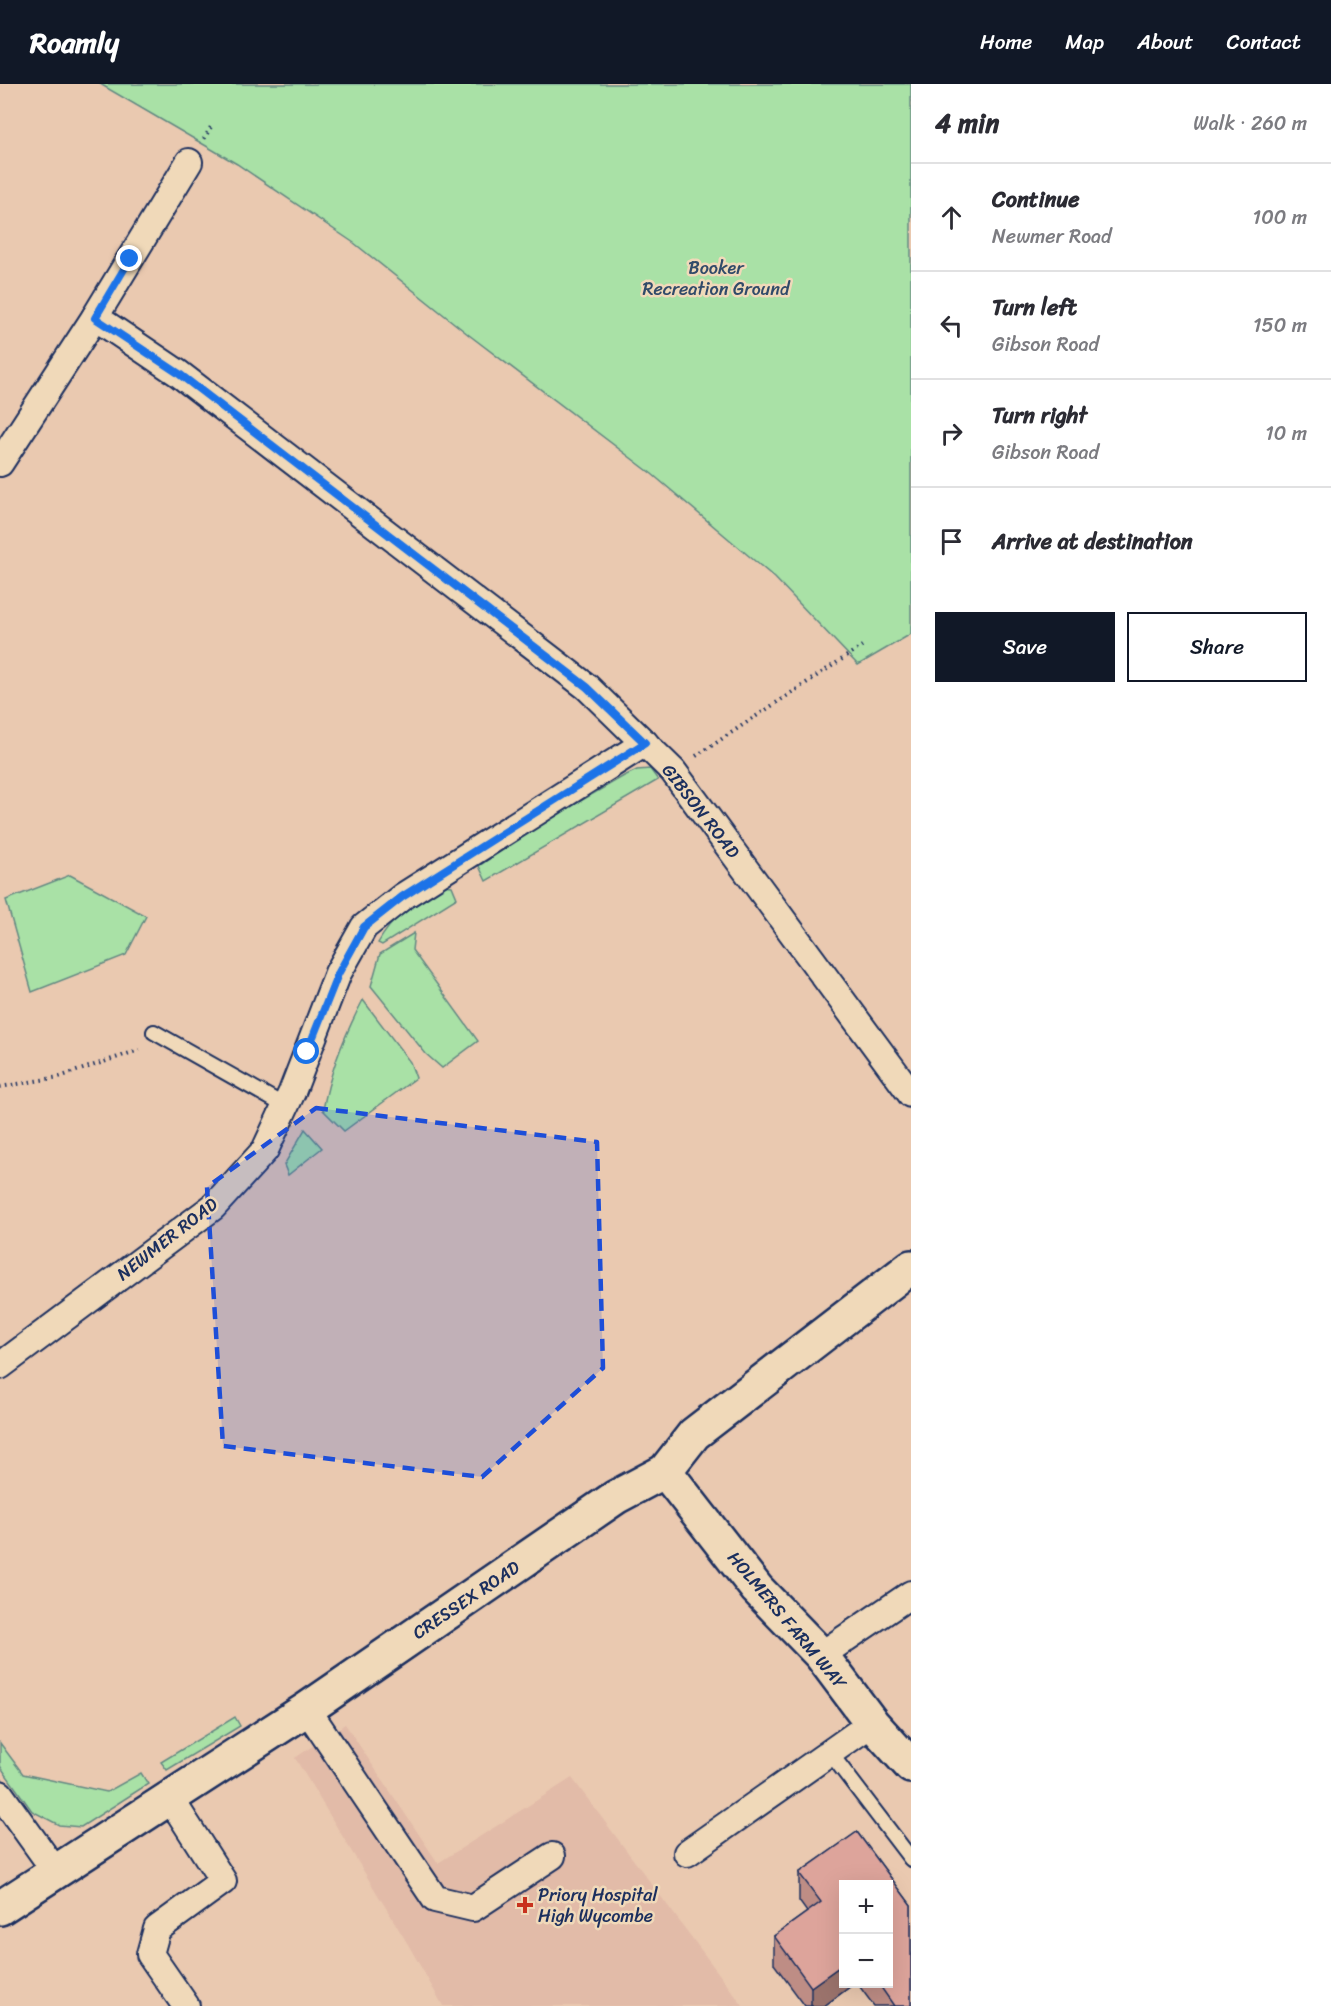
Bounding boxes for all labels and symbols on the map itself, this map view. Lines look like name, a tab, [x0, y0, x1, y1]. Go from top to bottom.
route end	[116, 245, 142, 271]
park label: Booker Recreation Ground	[643, 252, 791, 305]
street label: GIBSON ROAD	[653, 756, 749, 866]
route start	[293, 1038, 319, 1064]
street label: NEWMER ROAD	[109, 1189, 225, 1289]
street label: HOLMERS FARM WAY	[719, 1544, 855, 1697]
street label: CRESSEX ROAD	[405, 1552, 527, 1648]
place label: Priory Hospital High Wycombe	[538, 1879, 658, 1932]
marker: Priory Hospital High Wycombe	[516, 1896, 534, 1914]

